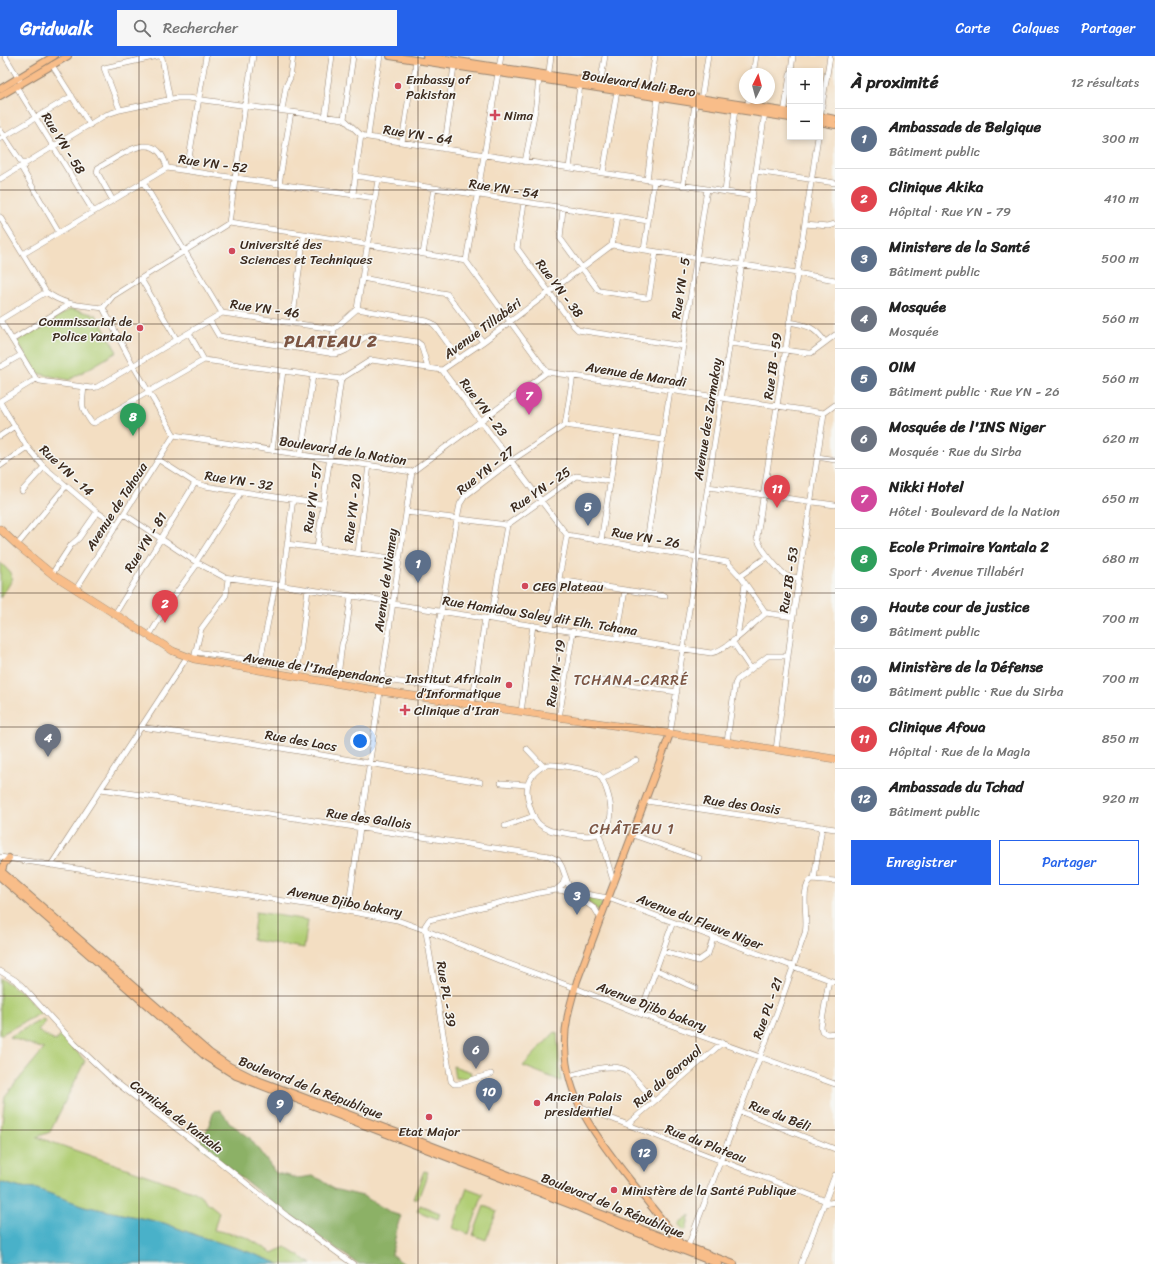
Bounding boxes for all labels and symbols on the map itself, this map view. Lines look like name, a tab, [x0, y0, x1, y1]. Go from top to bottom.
street label: Boulevard Mali Bero	[581, 63, 698, 104]
place label: Embassy of Pakistan	[406, 68, 472, 106]
north arrow	[739, 68, 775, 104]
marker: Embassy of Pakistan	[393, 81, 403, 91]
place label: Nima	[504, 104, 534, 127]
street label: Rue YN - 58	[35, 108, 92, 179]
marker: Nima	[489, 109, 501, 121]
street label: Rue YN - 64	[382, 118, 454, 151]
street label: Rue YN - 52	[177, 147, 249, 180]
street label: Rue YN - 54	[467, 172, 540, 205]
place label: Université des Sciences et Techniques	[240, 233, 373, 271]
marker: Université des Sciences et Techniques	[227, 246, 237, 256]
street label: Rue YN - 38	[530, 254, 590, 323]
street label: Rue YN - 5	[664, 256, 697, 321]
street label: Rue YN - 46	[229, 292, 301, 325]
street label: Avenue Tillabéri	[437, 292, 527, 365]
place label: Commissariat de Police Yantala	[39, 310, 132, 348]
marker: Commissariat de Police Yantala	[135, 323, 145, 333]
district label: PLATEAU 2	[284, 326, 378, 356]
street label: Rue IB - 59	[756, 331, 789, 401]
street label: Avenue de Maradi	[583, 355, 688, 394]
street label: Avenue des Zarmakoy	[686, 356, 729, 483]
street label: Rue YN - 23	[454, 373, 513, 442]
pin: 7	[516, 382, 542, 415]
pin: 8	[120, 403, 146, 436]
street label: Boulevard de la Nation	[278, 429, 408, 472]
street label: Rue YN - 14	[34, 439, 99, 502]
street label: Rue YN - 27	[451, 439, 521, 501]
street label: Avenue de Tahoua	[79, 457, 154, 556]
street label: Rue YN - 25	[505, 460, 576, 518]
street label: Rue YN - 57	[296, 461, 329, 534]
street label: Rue YN - 32	[203, 464, 275, 497]
street label: Rue YN - 20	[337, 472, 368, 544]
pin: 11	[764, 475, 790, 508]
pin: 5	[575, 493, 601, 526]
street label: Rue YN - 81	[118, 507, 173, 577]
street label: Rue YN - 26	[610, 520, 682, 555]
street label: Avenue de Niamey	[367, 527, 404, 634]
street label: Rue IB - 53	[772, 546, 805, 615]
pin: 1	[405, 550, 431, 583]
place label: CEG Plateau	[533, 575, 603, 598]
marker: CEG Plateau	[520, 581, 530, 591]
street label: Rue Hamidou Saley dit Elh. Tchana	[441, 589, 639, 642]
pin: 2	[152, 590, 178, 623]
street label: Rue YN - 19	[539, 638, 572, 708]
street label: Avenue de l'Independance	[241, 645, 394, 692]
place label: Institut Africain d’Informatique	[405, 667, 501, 705]
district label: TCHANA-CARRÉ	[574, 668, 689, 693]
marker: Institut Africain d’Informatique	[504, 680, 514, 690]
place label: Clinique d'Iran	[414, 699, 499, 722]
marker: Clinique d'Iran	[399, 704, 411, 716]
street label: Rue des Lacs	[263, 723, 340, 758]
pin: 4	[35, 724, 61, 757]
your location	[350, 731, 370, 751]
street label: Rue des Oasis	[702, 788, 783, 821]
street label: Rue des Gallois	[325, 801, 413, 836]
district label: CHÂTEAU 1	[589, 816, 675, 842]
street label: Avenue Djibo bakary	[285, 879, 404, 924]
pin: 3	[564, 882, 590, 915]
street label: Avenue du Fleuve Niger	[633, 886, 767, 956]
street label: Rue PL - 39	[430, 959, 463, 1029]
street label: Rue PL - 21	[746, 974, 789, 1042]
street label: Avenue Djibo bakary	[593, 975, 710, 1038]
pin: 6	[463, 1036, 489, 1069]
street label: Rue du Gorouol	[627, 1039, 708, 1113]
street label: Boulevard de la République	[235, 1049, 387, 1126]
street label: Corniche de Yantala	[125, 1073, 229, 1160]
pin: 10	[476, 1078, 502, 1111]
place label: Ancien Palais presidentiel	[544, 1085, 622, 1123]
pin: 9	[267, 1090, 293, 1123]
street label: Rue du Béli	[746, 1093, 814, 1138]
marker: Ancien Palais presidentiel	[532, 1098, 542, 1108]
marker: Etat Major	[424, 1112, 434, 1122]
street label: Rue du Plateau	[662, 1117, 750, 1170]
place label: Etat Major	[398, 1120, 460, 1143]
pin: 12	[631, 1139, 657, 1172]
street label: Boulevard de la République	[538, 1166, 688, 1245]
place label: Ministère de la Santé Publique	[622, 1179, 797, 1202]
marker: Ministère de la Santé Publique	[609, 1185, 619, 1195]

